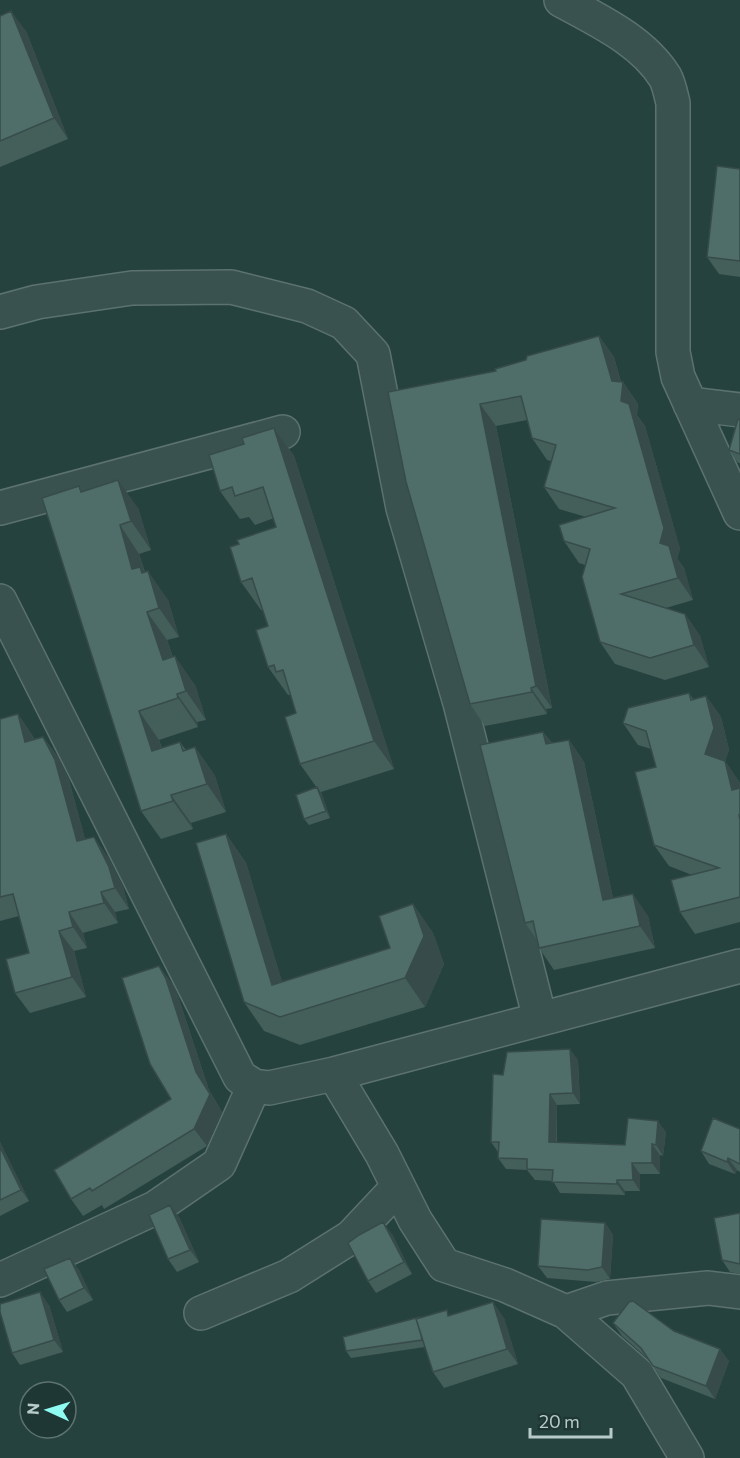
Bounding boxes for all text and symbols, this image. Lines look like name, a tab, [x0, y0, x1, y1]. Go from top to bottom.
north arrow	[18, 1380, 78, 1440]
scale bar	[530, 1401, 611, 1439]
text: N	[23, 1402, 42, 1416]
text: 20 m	[539, 1410, 580, 1432]

